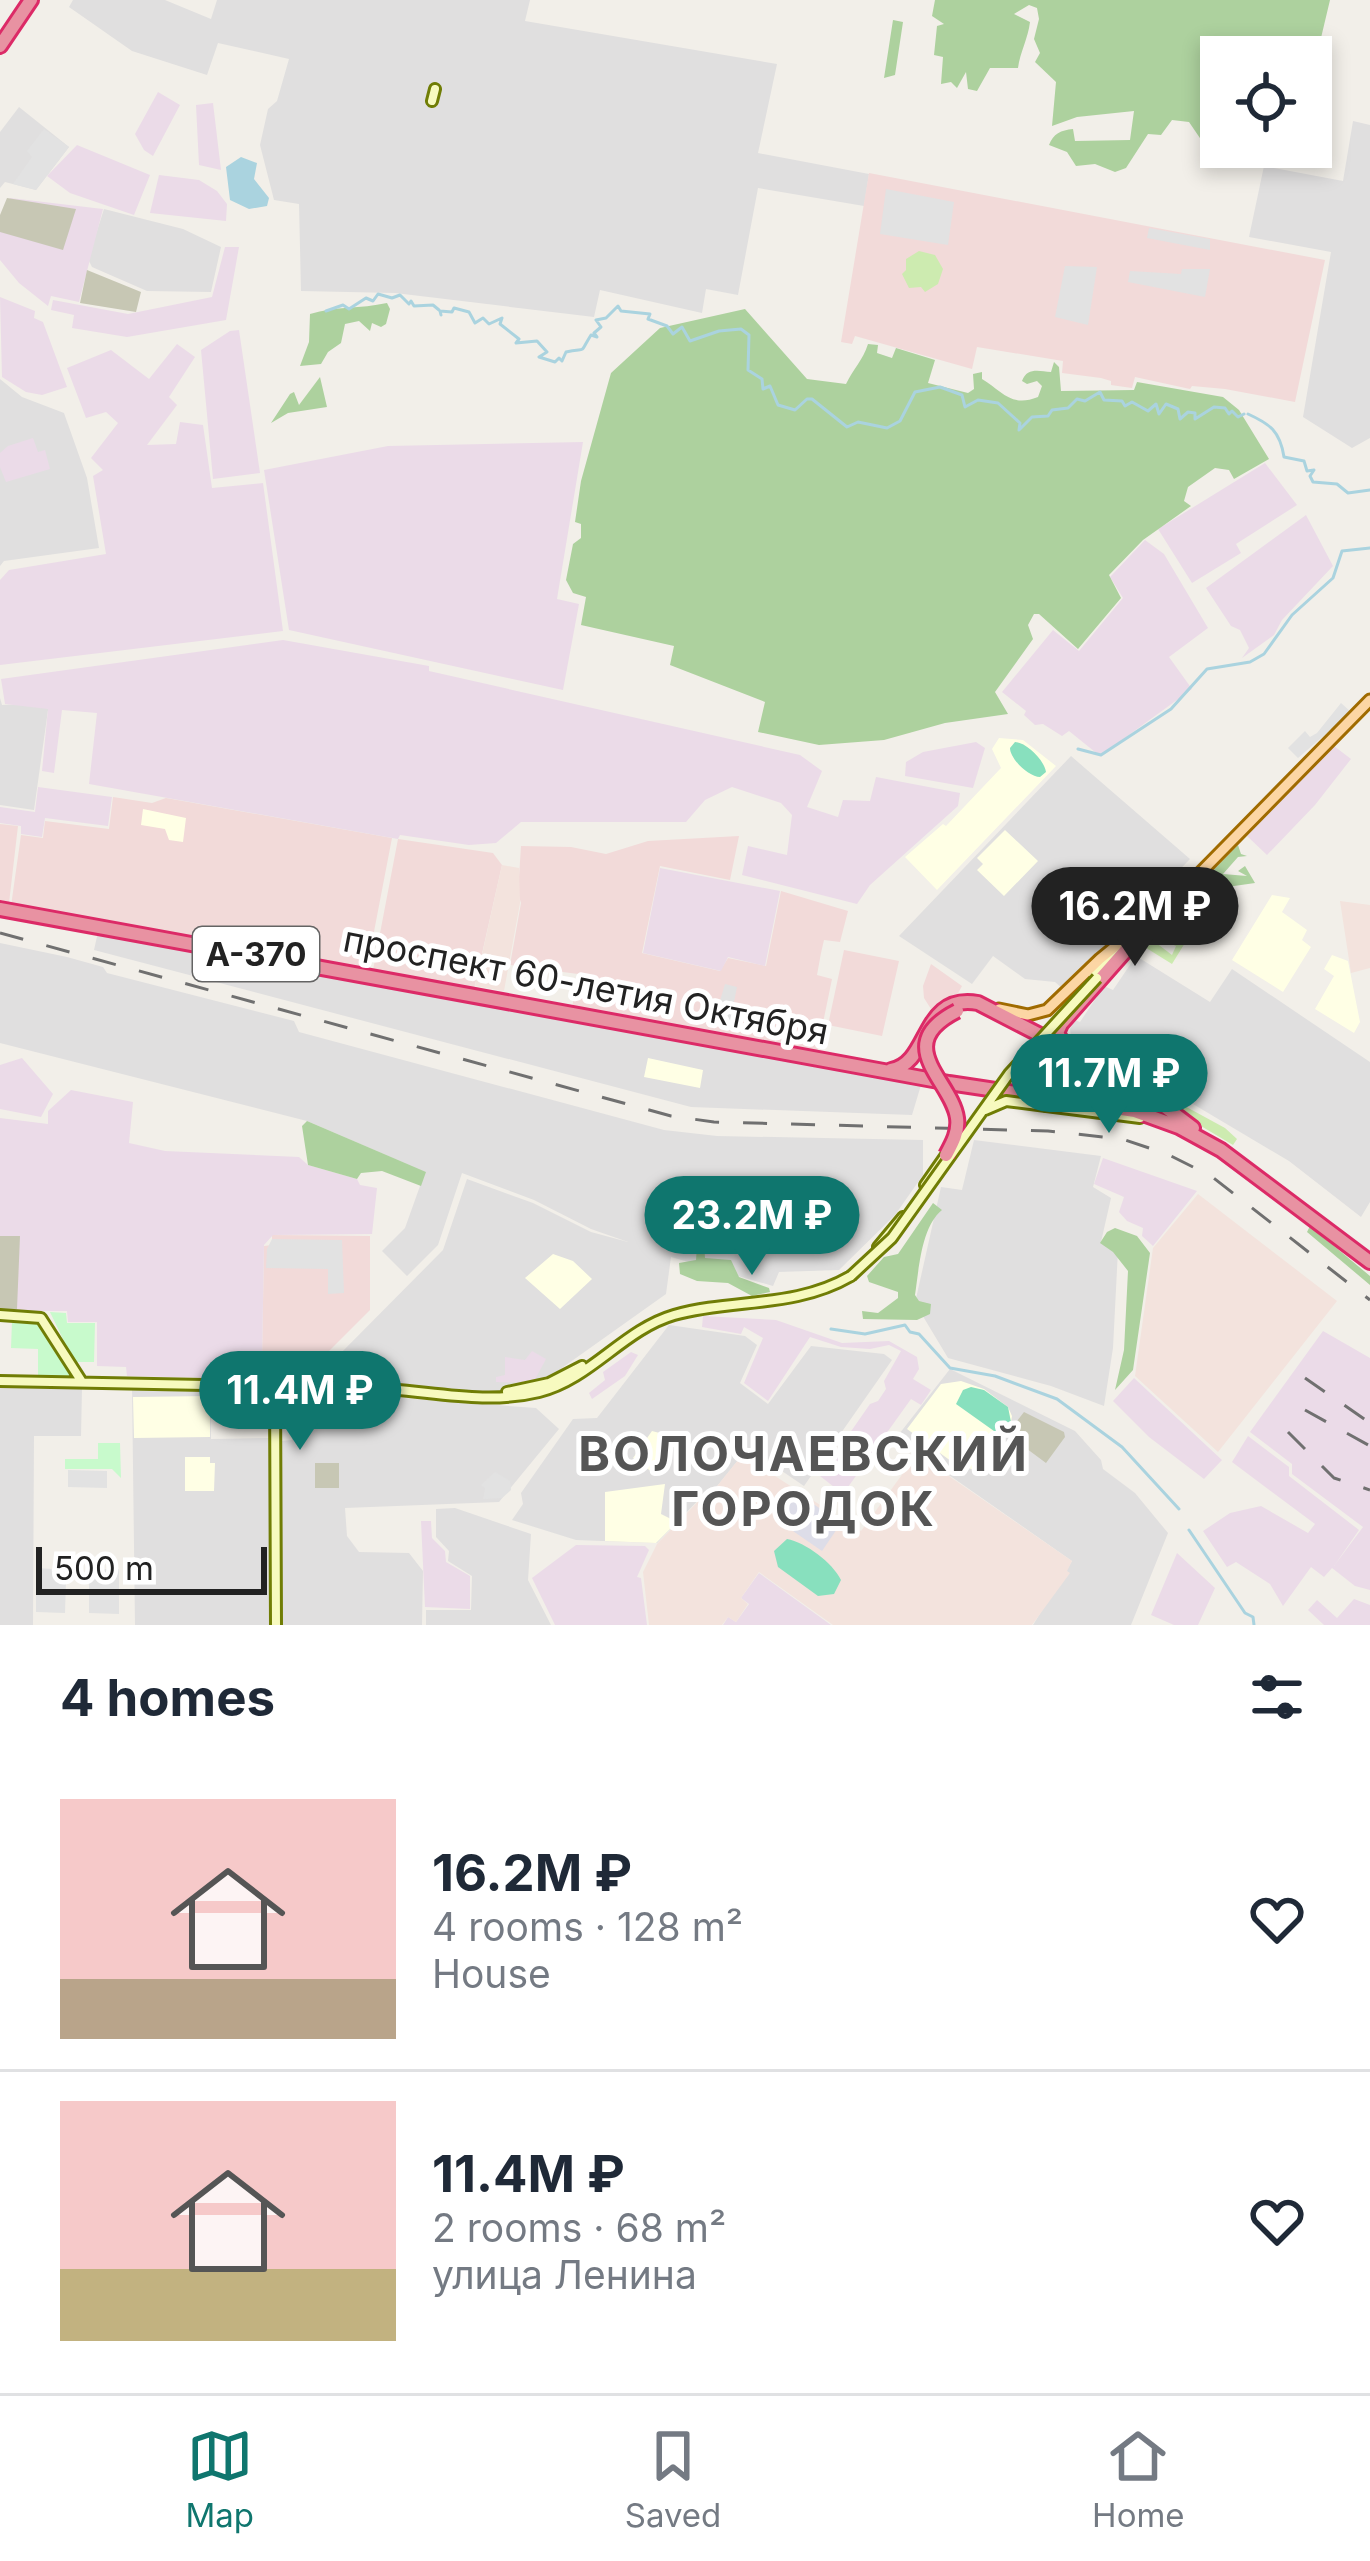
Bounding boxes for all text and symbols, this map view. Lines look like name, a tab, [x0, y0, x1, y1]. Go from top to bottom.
map controls	[1200, 36, 1332, 168]
button: locate	[1200, 36, 1332, 168]
pin: 16.2M ₽	[1024, 867, 1246, 969]
text: 16.2M ₽	[1058, 882, 1212, 929]
street label: проспект 60-летия Октября	[340, 916, 832, 1054]
road number: А-370	[193, 927, 319, 981]
pin: 11.7M ₽	[998, 1034, 1220, 1136]
text: 11.7M ₽	[1038, 1049, 1180, 1096]
pin: 23.2M ₽	[641, 1176, 863, 1278]
text: 23.2M ₽	[671, 1191, 833, 1238]
pin: 11.4M ₽	[189, 1351, 411, 1453]
text: 11.4M ₽	[226, 1366, 374, 1413]
district label: ВОЛОЧАЕВСКИЙ ГОРОДОК	[578, 1424, 1030, 1538]
scale bar	[36, 1541, 267, 1594]
text: 500 m	[54, 1548, 154, 1588]
icon: filters	[1244, 1664, 1310, 1730]
text: 4 homes	[60, 1667, 275, 1728]
text: 16.2M ₽	[432, 1842, 632, 1903]
icon: home	[156, 1847, 300, 1991]
icon: heart	[1244, 1886, 1310, 1952]
text: 4 rooms · 128 m²	[432, 1903, 743, 1950]
text: House	[432, 1950, 551, 1997]
text: 11.4M ₽	[432, 2143, 625, 2204]
icon: home	[156, 2149, 300, 2293]
icon: heart	[1244, 2188, 1310, 2254]
text: 2 rooms · 68 m²	[432, 2204, 726, 2251]
text: улица Ленина	[432, 2251, 697, 2298]
tab: Map	[185, 2423, 254, 2535]
tab: Saved	[625, 2423, 721, 2535]
tab: Home	[1092, 2423, 1185, 2535]

